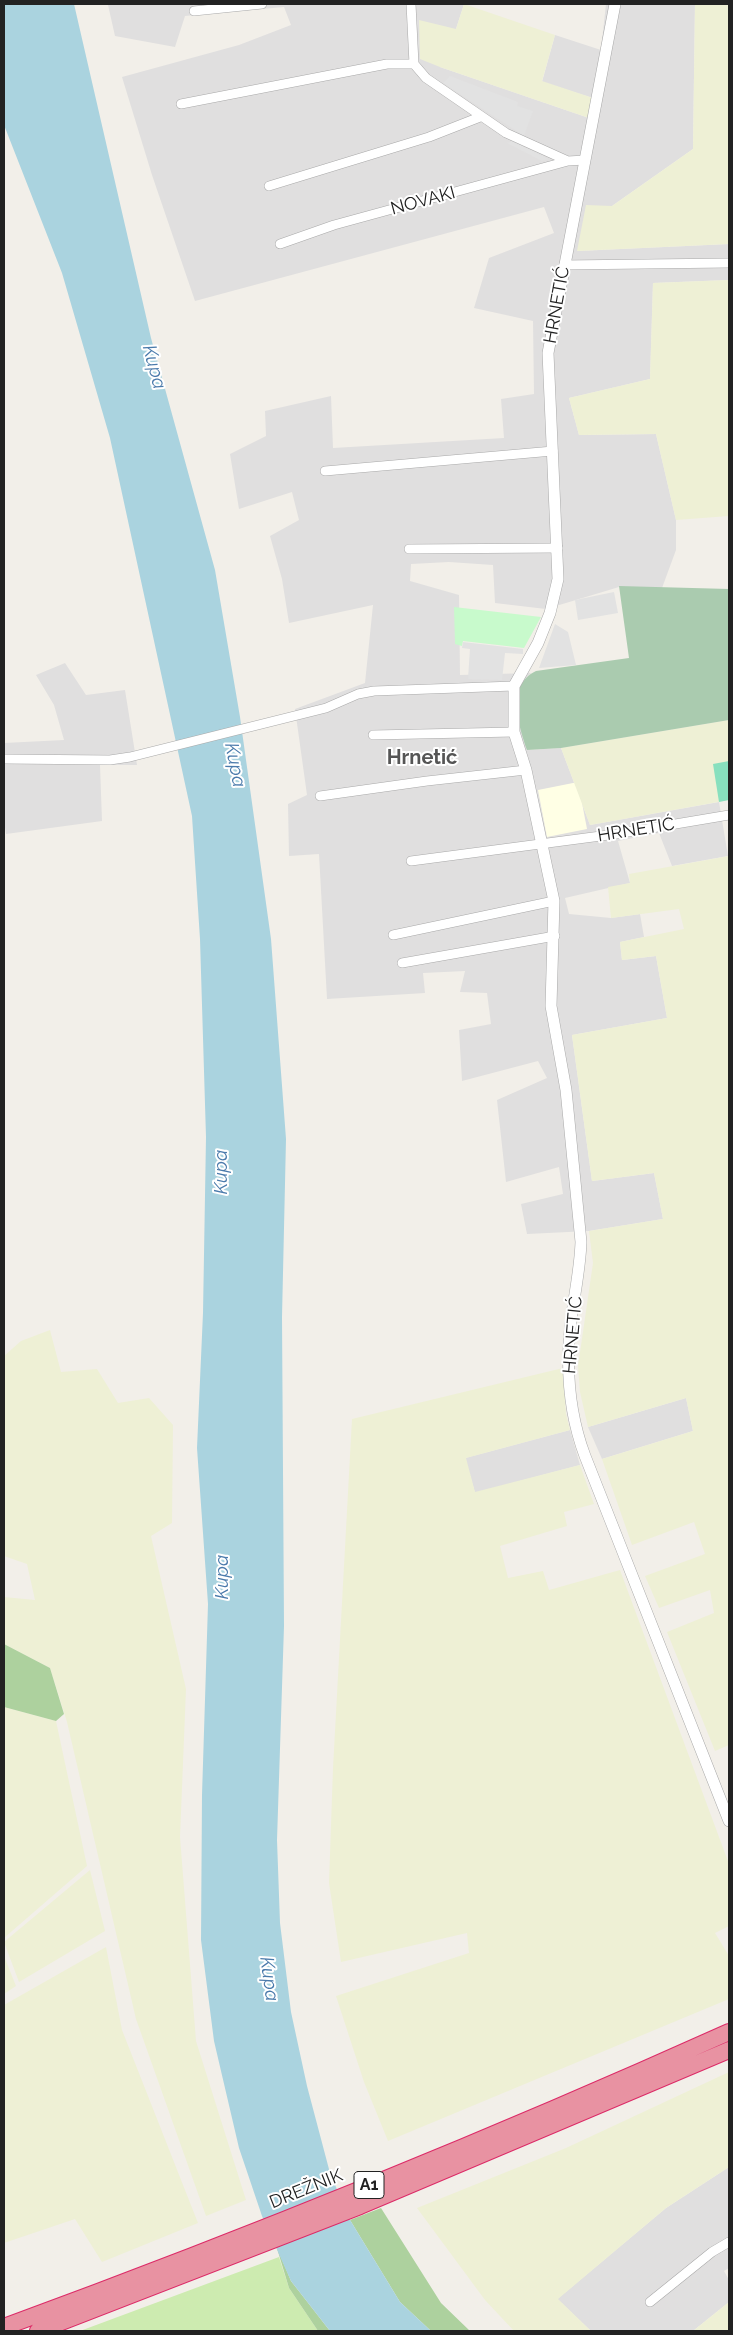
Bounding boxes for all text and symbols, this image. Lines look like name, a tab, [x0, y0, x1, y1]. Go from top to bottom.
street label: NOVAKI	[388, 182, 458, 220]
street label: HRNETIĆ	[540, 265, 574, 345]
water label: Kupa	[137, 342, 171, 392]
water label: Kupa	[220, 741, 250, 789]
district label: Hrnetić	[387, 746, 457, 770]
street label: HRNETIĆ	[596, 813, 676, 847]
water label: Kupa	[210, 1150, 232, 1194]
street label: HRNETIĆ	[559, 1295, 587, 1375]
water label: Kupa	[211, 1555, 233, 1599]
water label: Kupa	[255, 1955, 283, 2003]
street label: DREŽNIK	[266, 2165, 346, 2213]
road number: A1	[354, 2172, 384, 2198]

